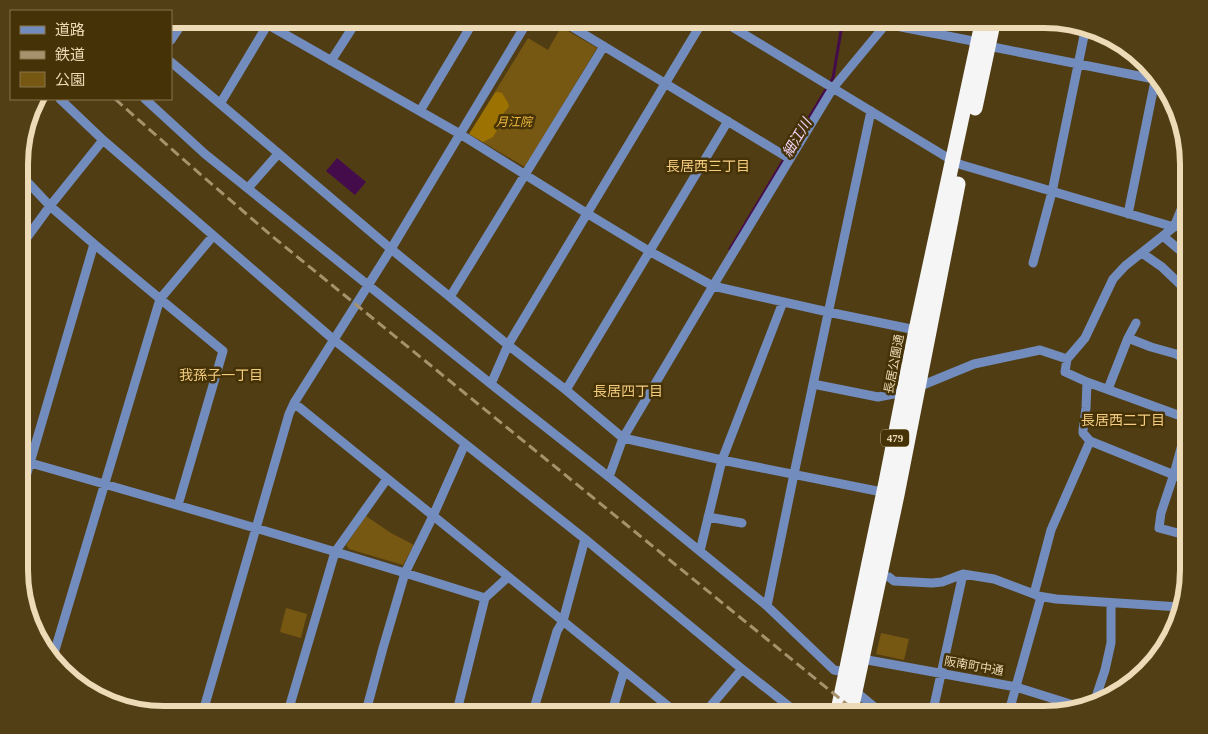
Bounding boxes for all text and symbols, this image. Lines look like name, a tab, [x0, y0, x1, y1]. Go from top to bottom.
legend	[10, 10, 172, 100]
text: 道路	[55, 22, 85, 38]
text: 鉄道	[55, 47, 85, 63]
text: 公園	[55, 72, 85, 88]
water label: 細江川	[780, 114, 815, 160]
park label: 月江院	[496, 115, 534, 129]
district label: 長居西三丁目	[666, 159, 750, 174]
street label: 長居公園通	[881, 333, 907, 395]
district label: 我孫子一丁目	[179, 368, 263, 383]
district label: 長居四丁目	[593, 384, 663, 399]
district label: 長居西二丁目	[1081, 413, 1165, 428]
road number: 479	[881, 429, 909, 446]
street label: 阪南町中通	[943, 654, 1005, 678]

